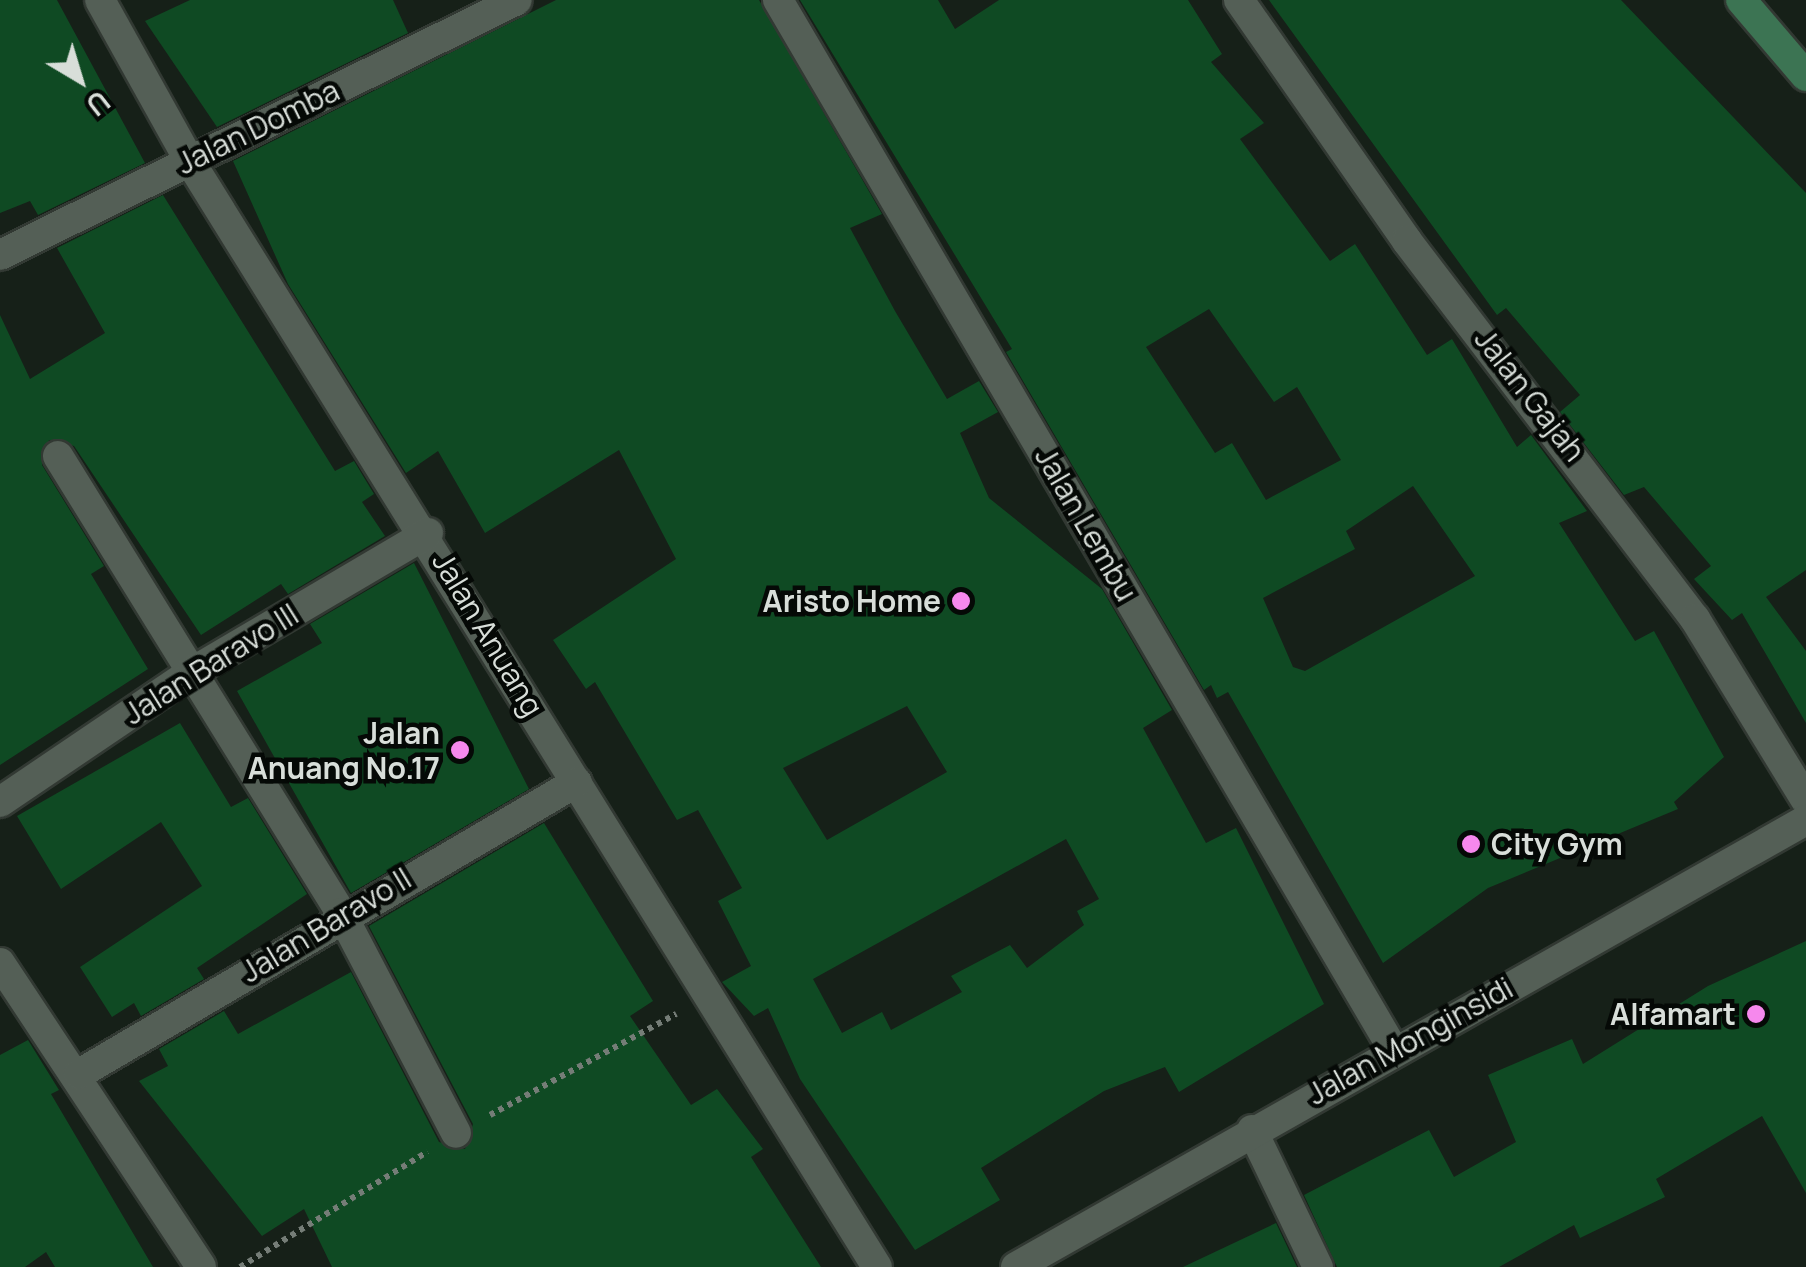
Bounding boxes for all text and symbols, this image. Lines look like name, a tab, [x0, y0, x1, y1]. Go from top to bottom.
north arrow	[30, 30, 130, 130]
street label: Jalan Domba	[171, 72, 345, 182]
text: U	[79, 82, 118, 125]
street label: Jalan Gajah	[1467, 322, 1593, 468]
street label: Jalan Lembu	[1028, 441, 1144, 607]
street label: Jalan Anuang	[425, 545, 551, 723]
place label: Aristo Home	[763, 583, 941, 619]
marker: Aristo Home	[950, 590, 972, 612]
street label: Jalan Baravo III	[117, 596, 305, 732]
place label: Jalan Anuang No.17	[248, 715, 440, 786]
marker: Jalan Anuang No.17	[449, 739, 471, 761]
place label: City Gym	[1491, 826, 1623, 862]
marker: City Gym	[1460, 833, 1482, 855]
street label: Jalan Baravo II	[235, 860, 417, 990]
street label: Jalan Monginsidi	[1301, 970, 1519, 1112]
place label: Alfamart	[1610, 996, 1736, 1032]
marker: Alfamart	[1745, 1003, 1767, 1025]

